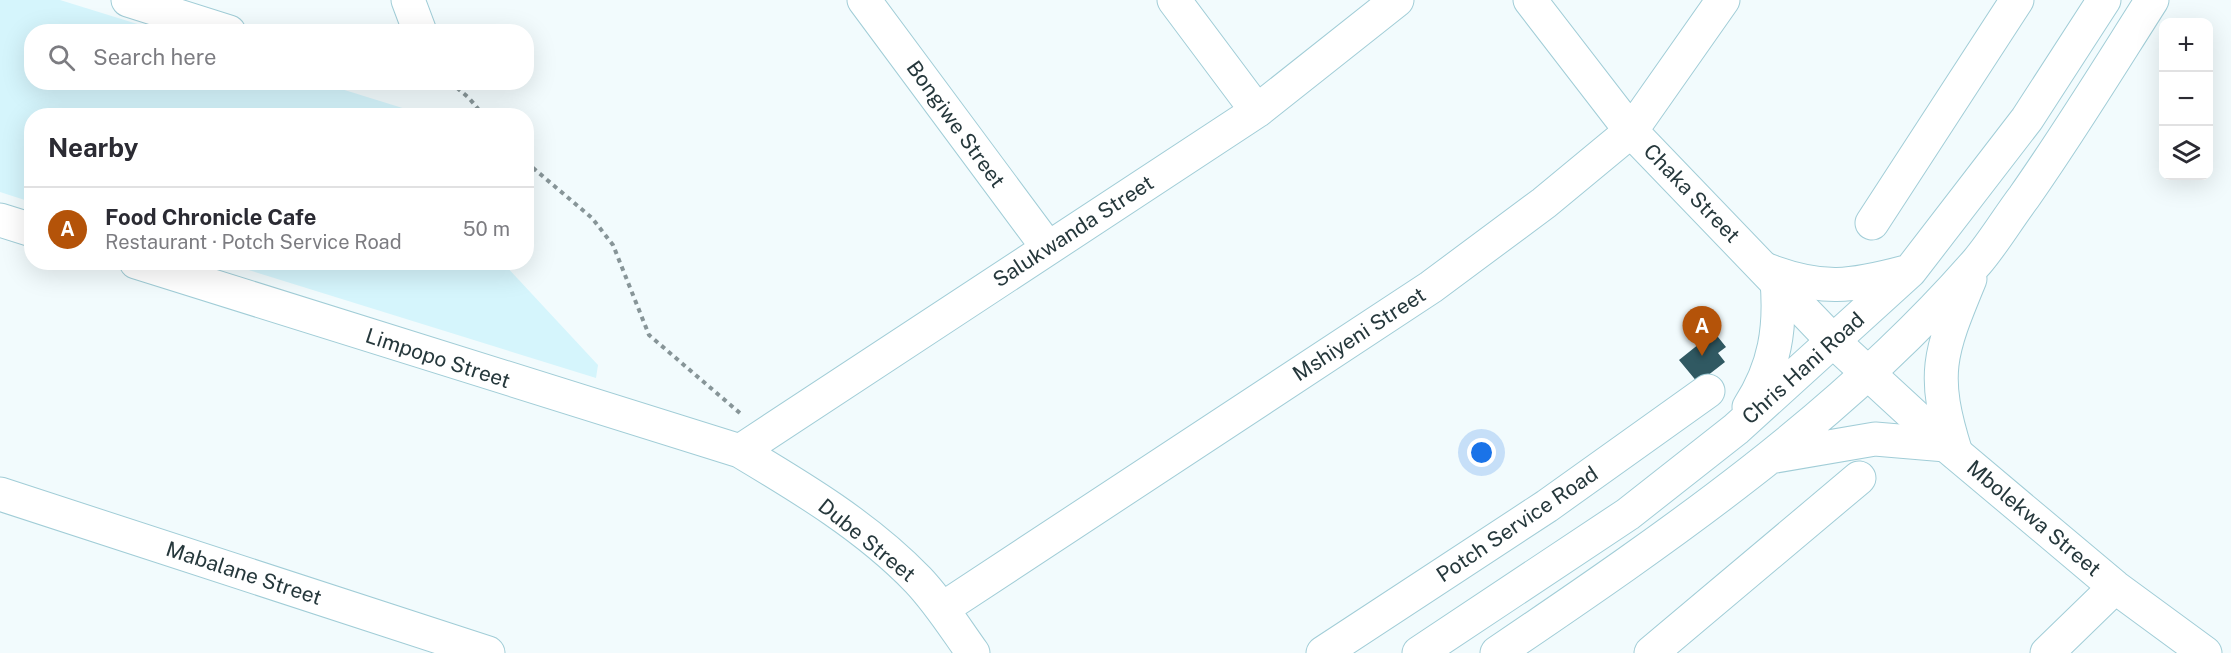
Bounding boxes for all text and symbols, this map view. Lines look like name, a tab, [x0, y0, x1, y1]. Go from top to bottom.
map controls	[2159, 18, 2213, 180]
button: +	[2159, 18, 2213, 72]
search box	[24, 24, 534, 90]
icon: search	[45, 41, 78, 74]
text: Search here	[93, 44, 217, 70]
street label: Bongiwe Street	[902, 56, 1010, 192]
button: −	[2159, 72, 2213, 126]
button: layers	[2159, 126, 2213, 180]
text: Nearby	[48, 132, 138, 163]
street label: Chaka Street	[1639, 138, 1745, 248]
street label: Salukwanda Street	[988, 170, 1158, 292]
text: Food Chronicle Cafe	[105, 204, 316, 230]
text: A	[60, 217, 75, 241]
text: 50 m	[463, 217, 510, 241]
text: Restaurant · Potch Service Road	[105, 230, 402, 254]
street label: Mshiyeni Street	[1288, 282, 1430, 386]
pin: A	[1682, 306, 1722, 356]
street label: Chris Hani Road	[1737, 307, 1869, 429]
street label: Limpopo Street	[362, 323, 514, 393]
your location	[1467, 438, 1496, 467]
street label: Mbolekwa Street	[1962, 455, 2106, 581]
street label: Potch Service Road	[1432, 461, 1602, 587]
street label: Dube Street	[813, 493, 921, 587]
street label: Mabalane Street	[163, 536, 325, 610]

